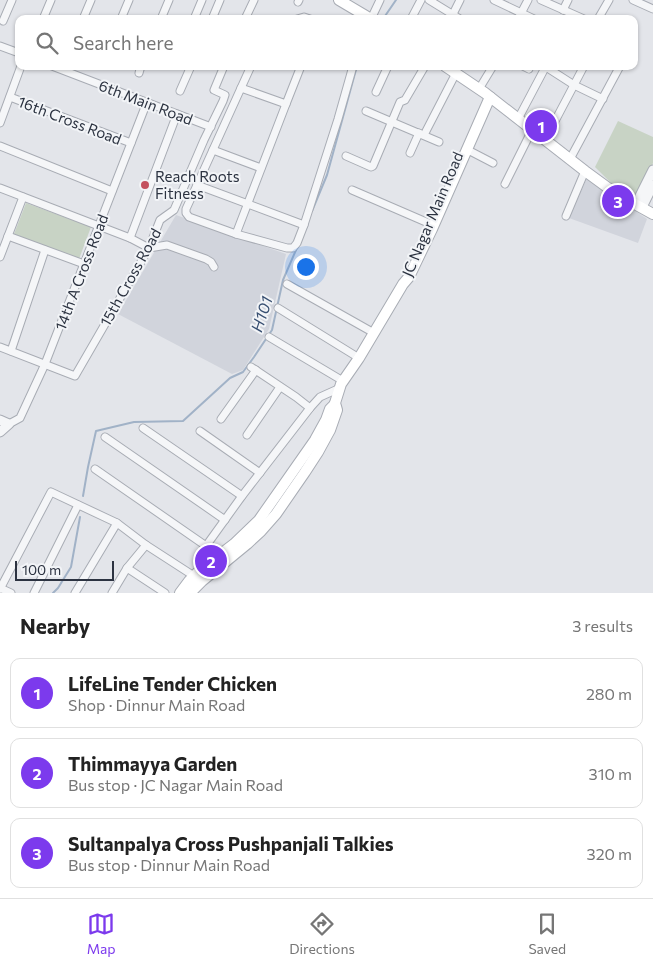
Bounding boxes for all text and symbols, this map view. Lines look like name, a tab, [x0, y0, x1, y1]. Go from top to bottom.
search box	[15, 15, 638, 70]
icon: search	[33, 29, 61, 57]
text: Search here	[73, 31, 173, 54]
street label: 6th Main Road	[96, 76, 196, 128]
street label: 16th Cross Road	[16, 92, 124, 148]
pin: 1	[525, 107, 557, 145]
street label: JC Nagar Main Road	[398, 149, 466, 279]
place label: Reach Roots Fitness	[155, 167, 240, 202]
marker: Reach Roots Fitness	[139, 179, 151, 191]
pin: 3	[602, 182, 634, 220]
street label: 14th A Cross Road	[51, 212, 111, 332]
street label: 15th Cross Road	[96, 225, 164, 329]
your location	[293, 254, 319, 280]
water label: H101	[246, 294, 276, 334]
pin: 2	[195, 542, 227, 580]
scale bar	[15, 558, 114, 581]
text: 100 m	[22, 561, 61, 578]
text: Nearby	[20, 613, 90, 638]
text: 3 results	[572, 616, 633, 635]
text: LifeLine Tender Chicken	[68, 672, 277, 695]
text: 1	[33, 684, 41, 703]
text: 280 m	[586, 684, 632, 703]
text: Shop · Dinnur Main Road	[68, 695, 245, 714]
text: Thimmayya Garden	[68, 752, 237, 775]
text: 2	[32, 764, 42, 783]
text: 310 m	[589, 764, 632, 783]
text: Bus stop · JC Nagar Main Road	[68, 775, 283, 794]
text: Sultanpalya Cross Pushpanjali Talkies	[68, 832, 394, 855]
text: 3	[32, 844, 42, 863]
text: 320 m	[587, 844, 632, 863]
text: Bus stop · Dinnur Main Road	[68, 855, 270, 874]
tab: Map	[87, 910, 116, 957]
tab: Directions	[289, 910, 355, 957]
tab: Saved	[528, 910, 566, 957]

